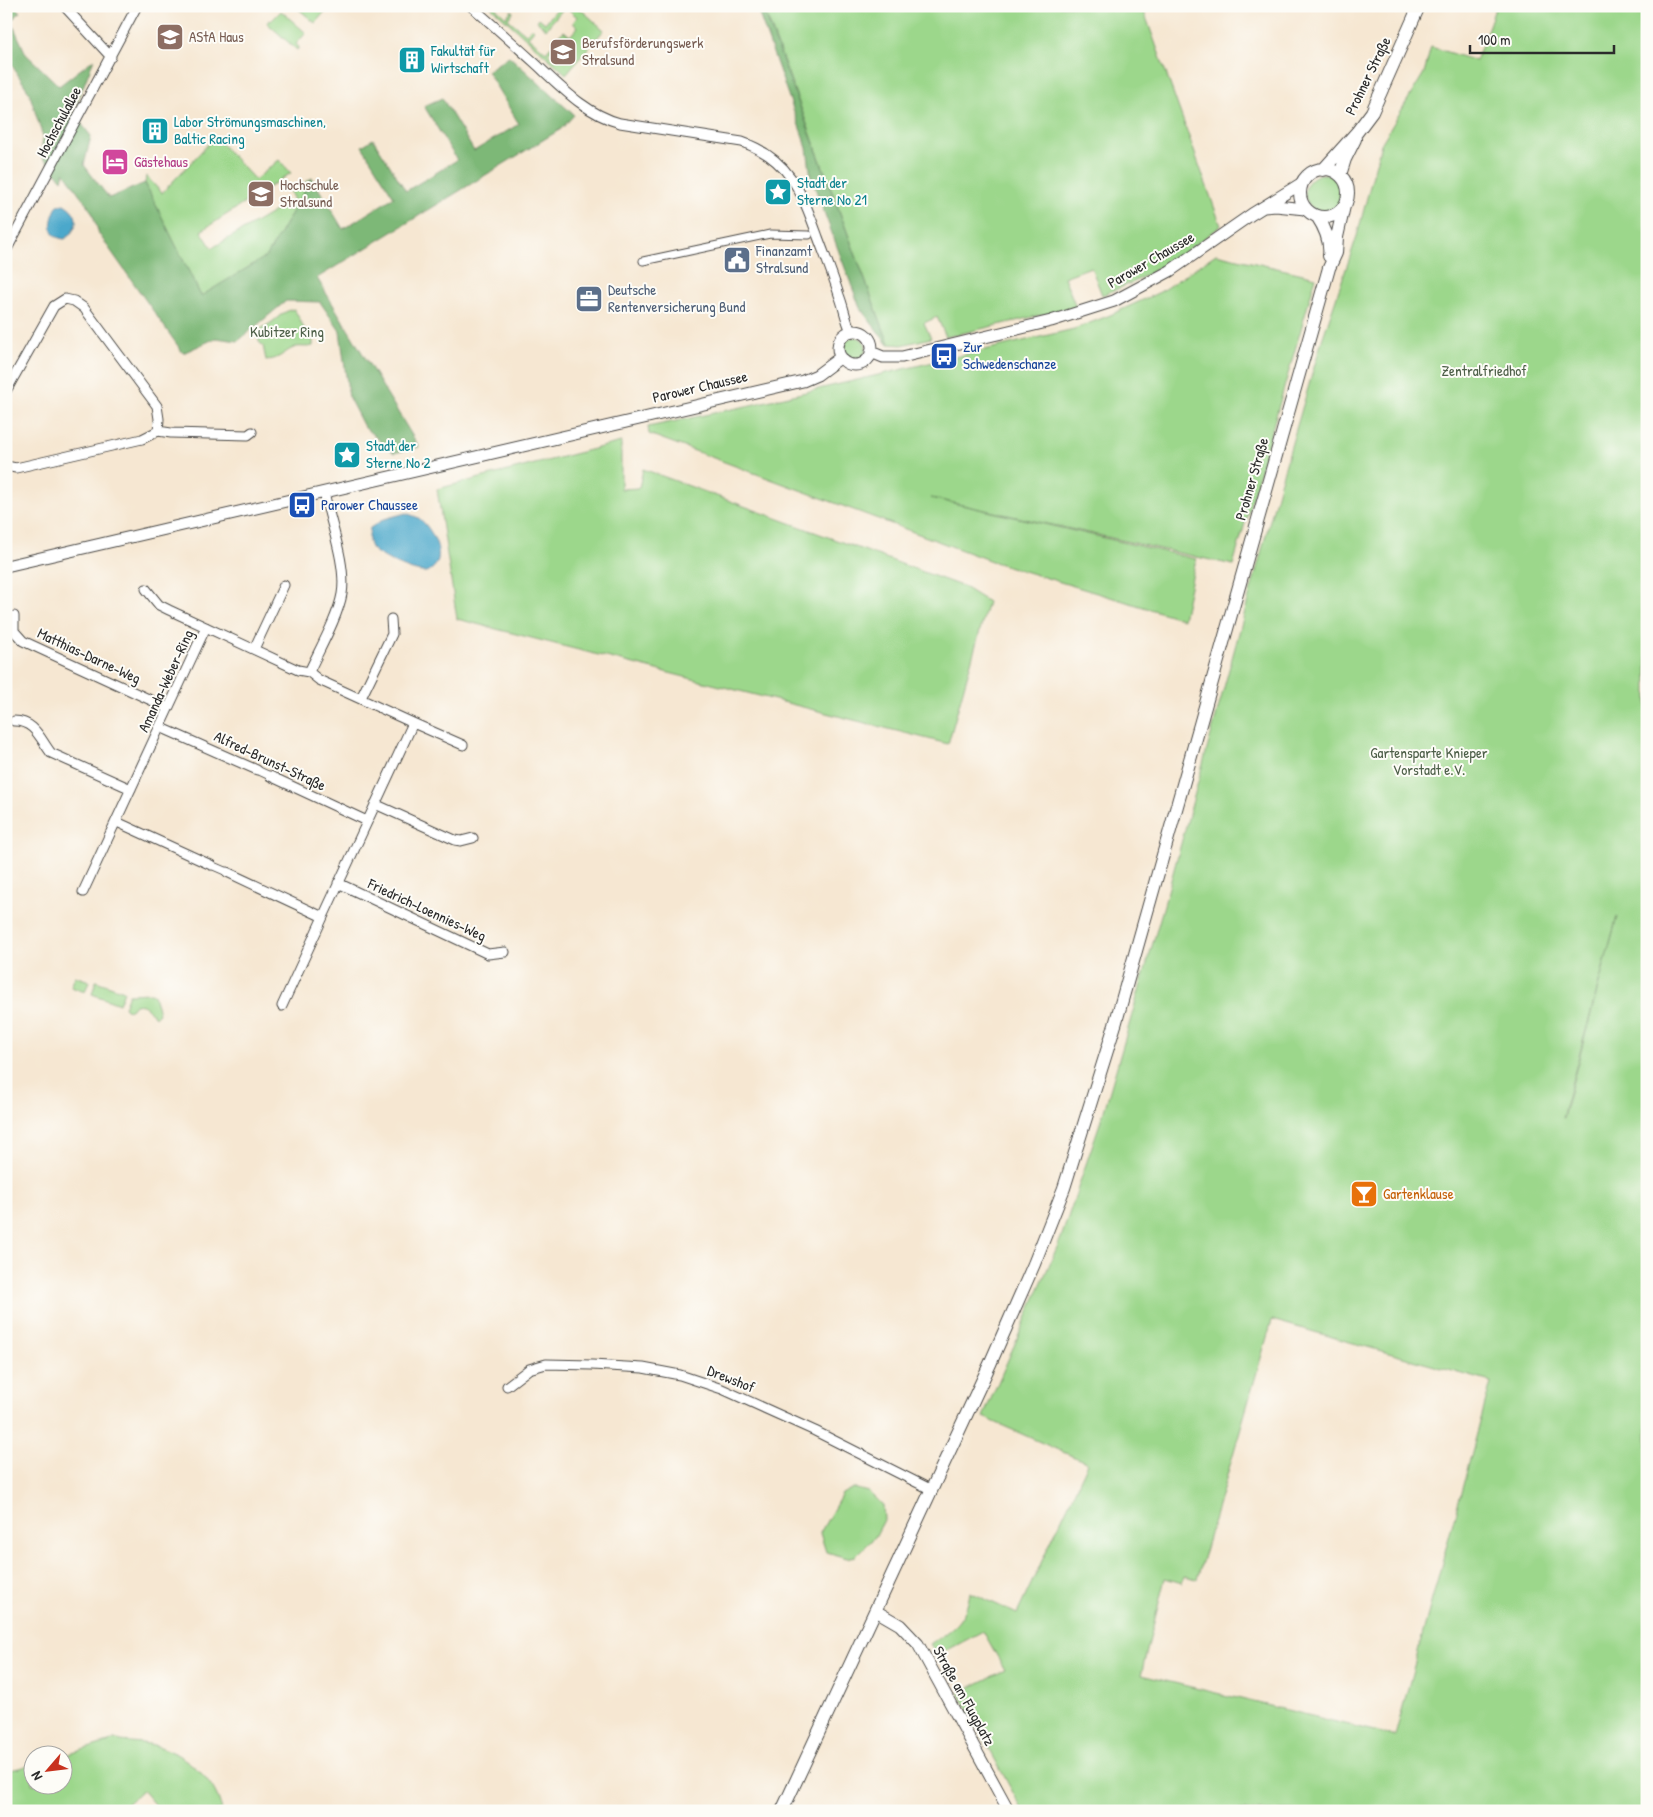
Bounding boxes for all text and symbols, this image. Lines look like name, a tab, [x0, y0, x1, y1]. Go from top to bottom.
school or university icon: AStA Haus	[155, 22, 185, 52]
scale bar	[1470, 22, 1614, 54]
place label: AStA Haus	[189, 26, 244, 47]
text: 100 m	[1478, 29, 1511, 50]
place label: Berufsförderungswerk Stralsund	[582, 32, 703, 70]
street label: Prohner Straße	[1339, 33, 1396, 119]
school or university icon: Berufsförderungswerk Stralsund	[548, 37, 578, 67]
place label: Fakultät für Wirtschaft	[430, 40, 496, 78]
building icon: Fakultät für Wirtschaft	[397, 45, 427, 75]
street label: Hochschulallee	[31, 83, 86, 161]
place label: Labor Strömungsmaschinen, Baltic Racing	[174, 111, 326, 149]
building icon: Labor Strömungsmaschinen, Baltic Racing	[140, 116, 170, 146]
hotel icon: Gästehaus	[100, 147, 130, 177]
place label: Gästehaus	[134, 151, 188, 172]
place label: Stadt der Sterne No 21	[797, 172, 867, 210]
place label: Hochschule Stralsund	[280, 174, 339, 212]
place icon: Stadt der Sterne No 21	[763, 177, 793, 207]
school or university icon: Hochschule Stralsund	[246, 179, 276, 209]
street label: Parower Chaussee	[1104, 226, 1198, 293]
place label: Finanzamt Stralsund	[755, 240, 813, 278]
public building icon: Finanzamt Stralsund	[722, 245, 752, 275]
place label: Deutsche Rentenversicherung Bund	[608, 279, 746, 317]
office icon: Deutsche Rentenversicherung Bund	[574, 284, 604, 314]
park label: Kubitzer Ring	[250, 321, 324, 342]
place label: Zur Schwedenschanze	[963, 336, 1056, 374]
bus stop icon: Zur Schwedenschanze	[929, 341, 959, 371]
park label: Zentralfriedhof	[1441, 360, 1527, 381]
street label: Parower Chaussee	[650, 365, 750, 408]
place label: Stadt der Sterne No 2	[366, 435, 431, 473]
street label: Prohner Straße	[1230, 435, 1273, 523]
place icon: Stadt der Sterne No 2	[332, 440, 362, 470]
bus stop icon: Parower Chaussee	[287, 490, 317, 520]
place label: Parower Chaussee	[321, 494, 418, 515]
street label: Matthias-Darne-Weg	[34, 622, 145, 689]
street label: Amanda-Weber-Ring	[133, 626, 199, 735]
street label: Alfred-Brunst-Straße	[211, 725, 330, 796]
park label: Gartensparte Knieper Vorstadt e.V.	[1370, 742, 1488, 780]
street label: Friedrich-Loennies-Weg	[364, 873, 490, 946]
bar icon: Gartenklause	[1349, 1179, 1379, 1209]
place label: Gartenklause	[1383, 1183, 1454, 1204]
street label: Drewshof	[704, 1360, 759, 1398]
street label: Straße am Flugplatz	[928, 1642, 1001, 1750]
north arrow	[22, 1744, 72, 1794]
text: N	[26, 1768, 46, 1784]

